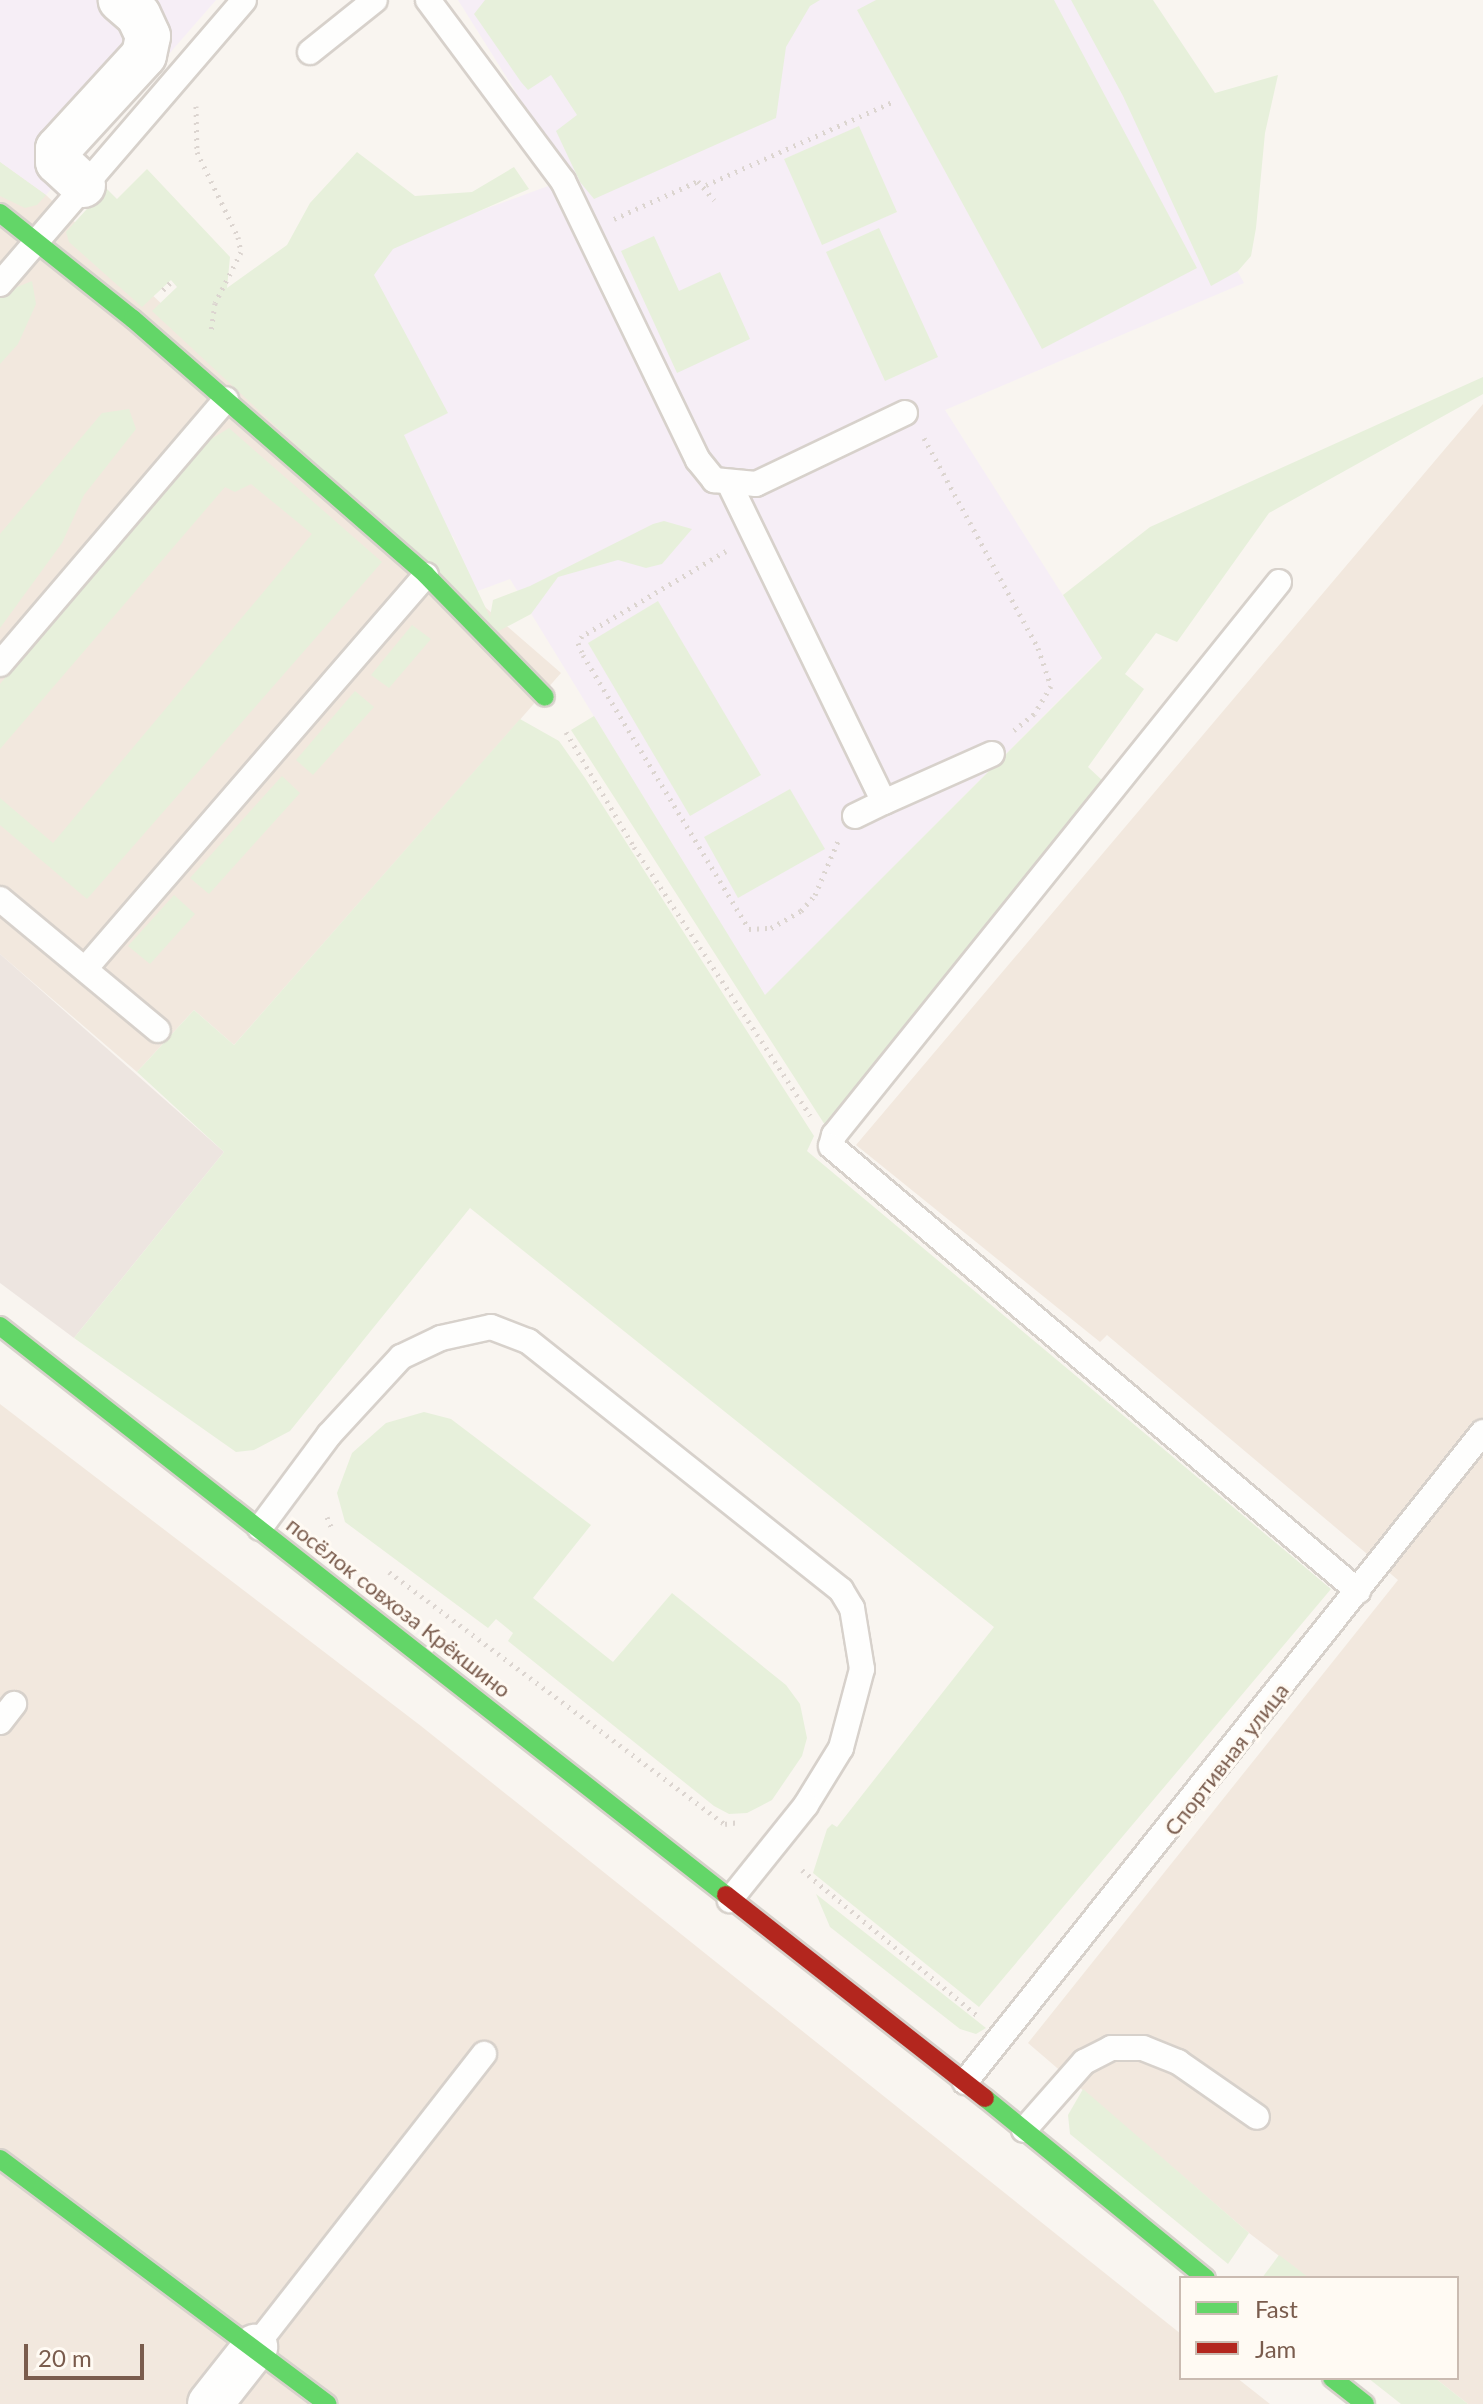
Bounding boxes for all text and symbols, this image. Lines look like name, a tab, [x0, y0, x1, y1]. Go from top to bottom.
street label: посёлок совхоза Крёкшино	[282, 1511, 516, 1703]
street label: Спортивная улица	[1158, 1678, 1294, 1840]
legend	[1179, 2276, 1459, 2380]
text: Fast	[1255, 2294, 1298, 2323]
scale bar	[28, 2328, 148, 2378]
text: Jam	[1255, 2334, 1296, 2363]
text: 20 m	[38, 2343, 92, 2372]

